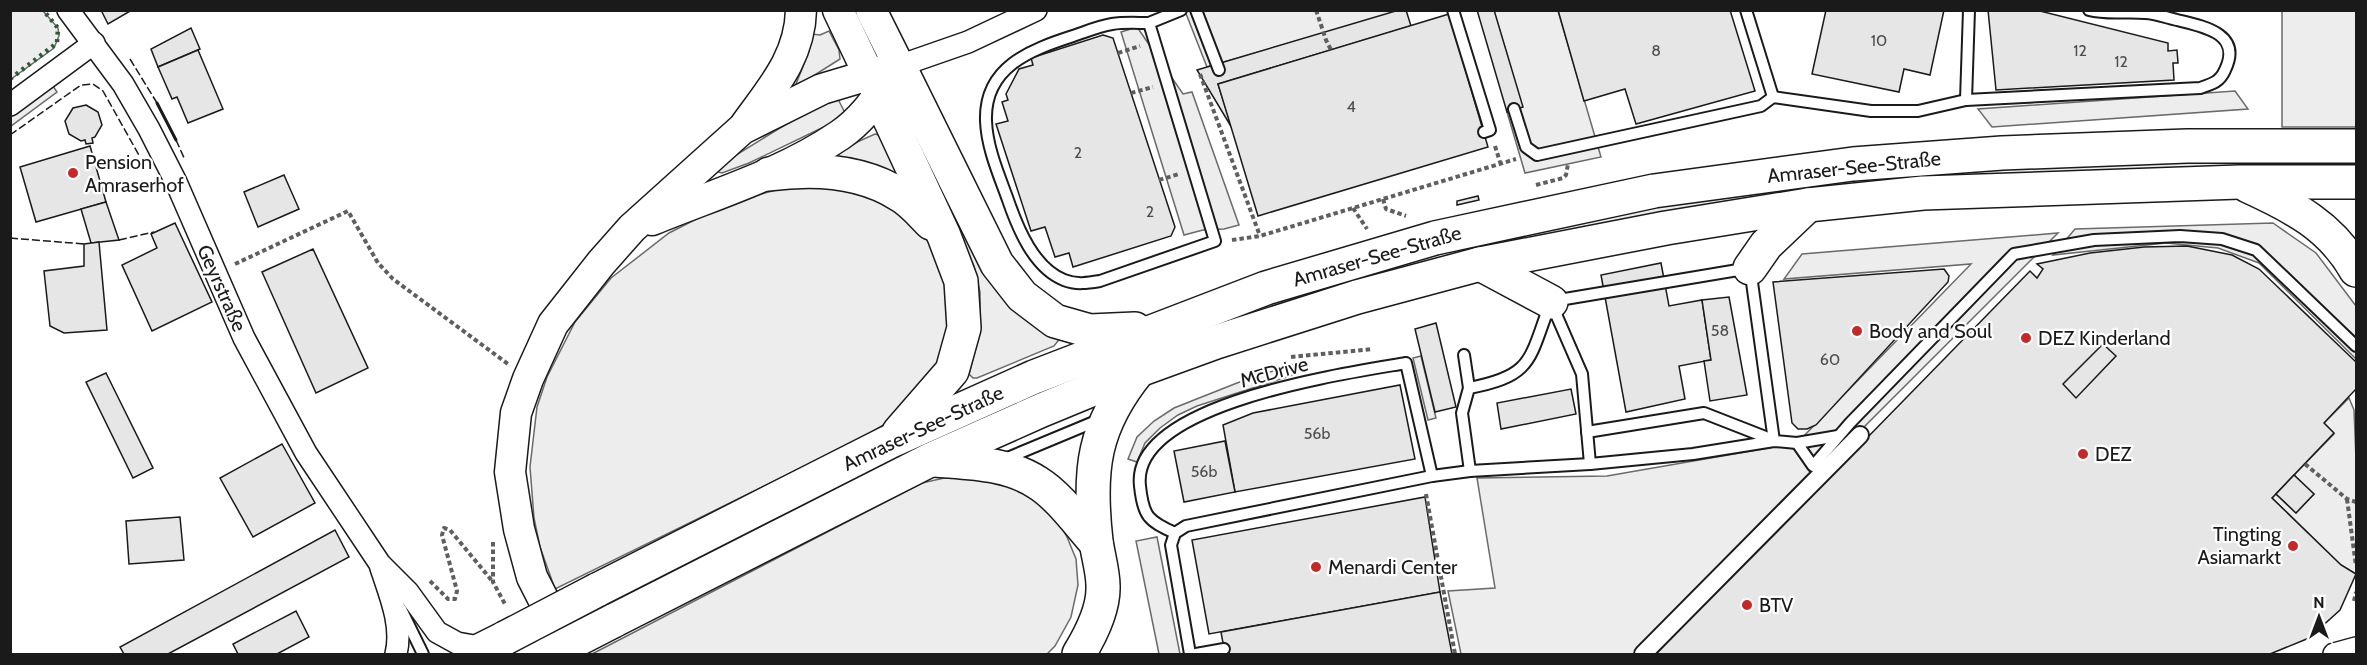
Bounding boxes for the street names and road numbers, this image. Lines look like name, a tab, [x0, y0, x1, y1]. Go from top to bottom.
street label: Amraser-See-Straße	[1766, 146, 1942, 188]
street label: Amraser-See-Straße	[1290, 220, 1464, 292]
street label: Geyrstraße	[192, 241, 252, 335]
street label: McDrive	[1237, 351, 1311, 393]
street label: Amraser-See-Straße	[839, 380, 1007, 476]

